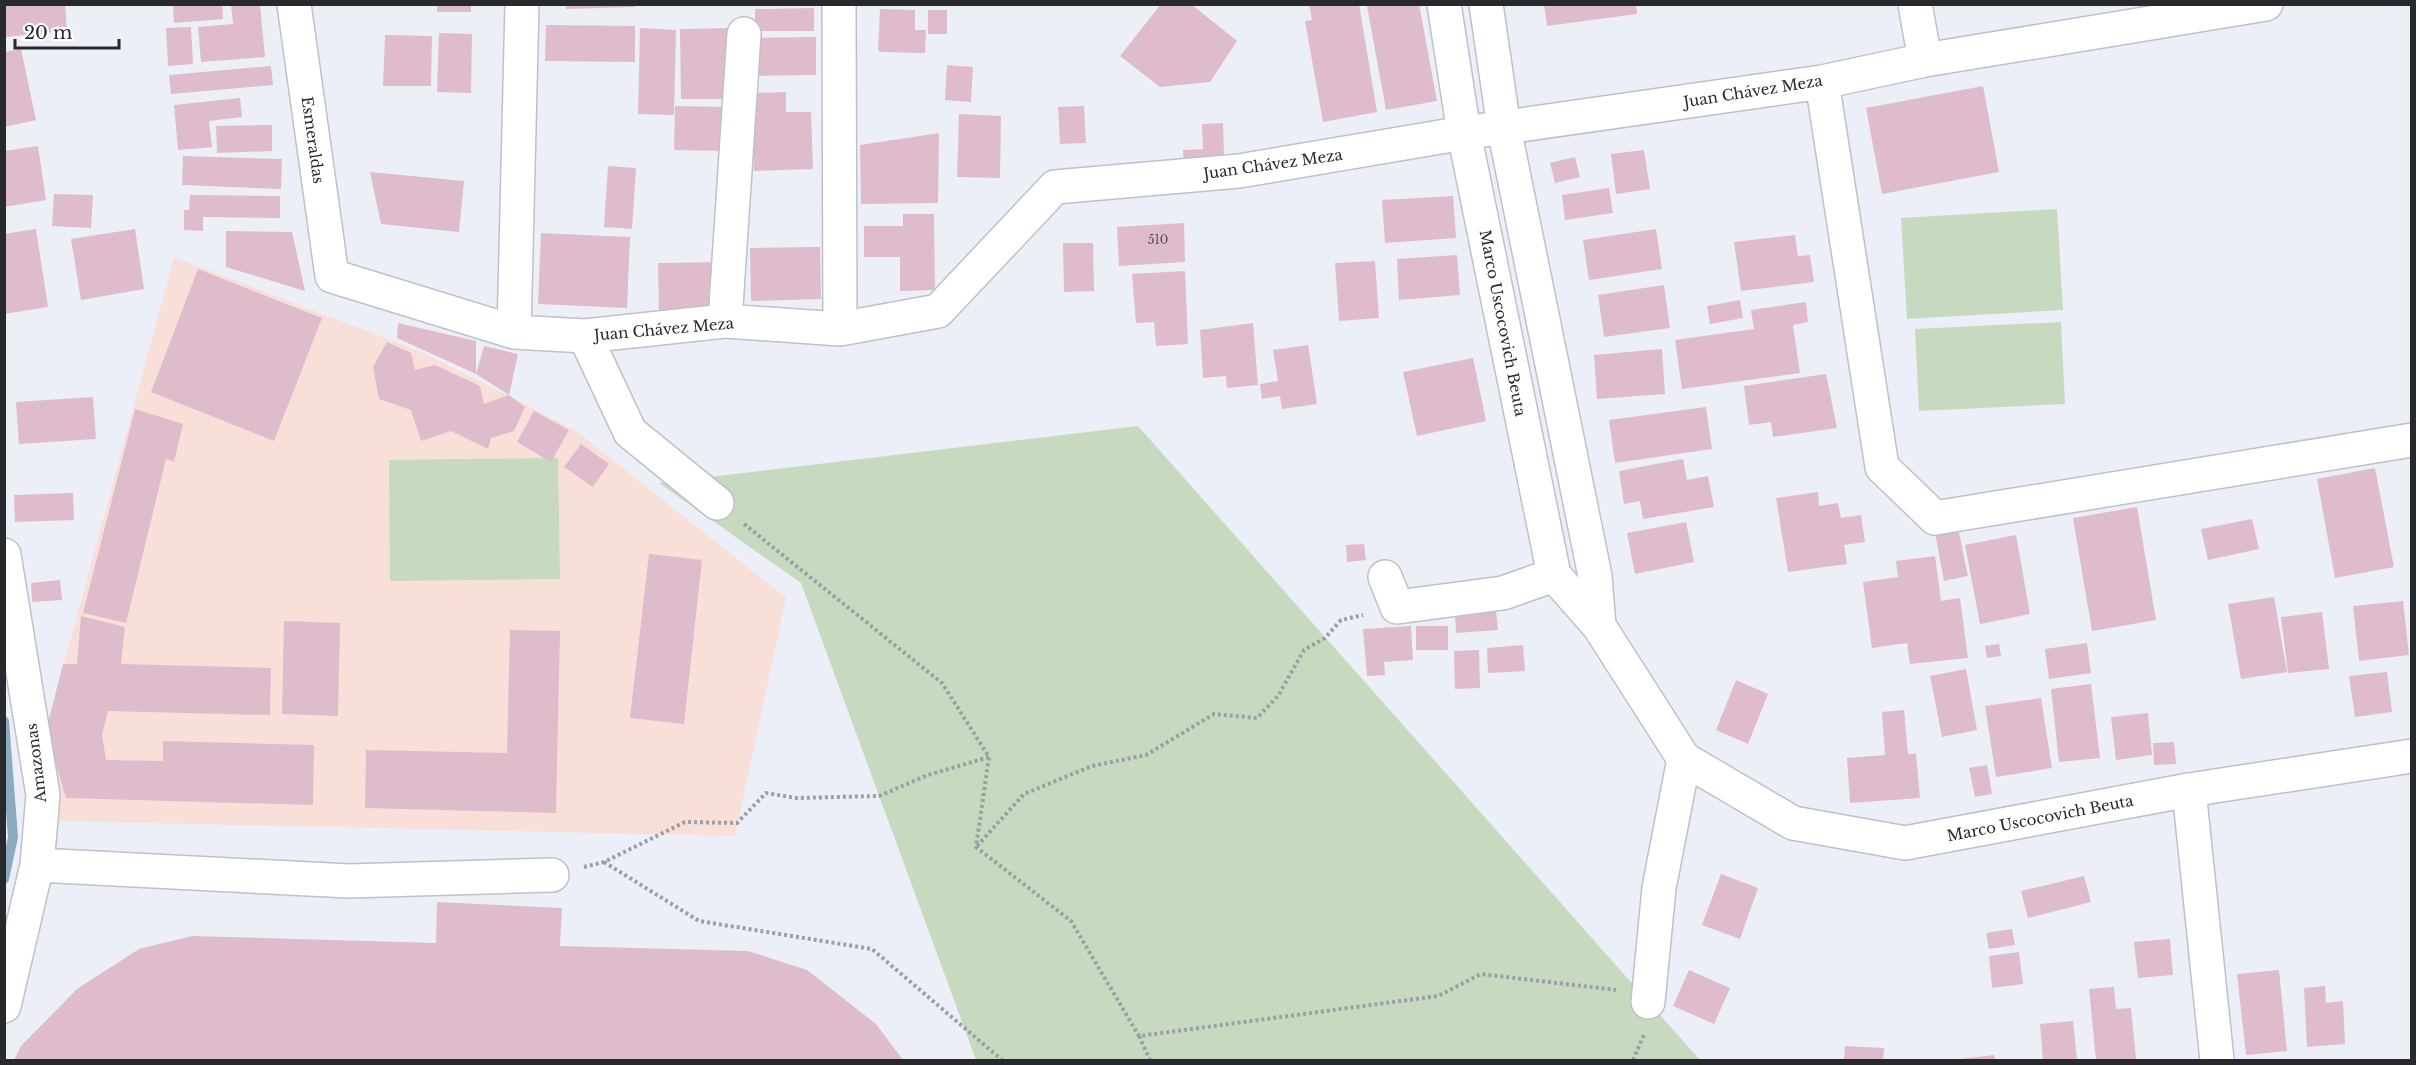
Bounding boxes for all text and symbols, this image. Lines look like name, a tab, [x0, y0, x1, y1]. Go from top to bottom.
scale bar	[15, 12, 118, 50]
text: 20 m	[24, 22, 72, 44]
street label: Juan Chávez Meza	[1680, 71, 1824, 112]
street label: Esmeraldas	[297, 95, 329, 185]
street label: Juan Chávez Meza	[1200, 145, 1344, 183]
street label: Marco Uscocovich Beuta	[1476, 228, 1531, 418]
house number: 510	[1148, 232, 1168, 247]
street label: Juan Chávez Meza	[591, 313, 735, 345]
street label: Amazonas	[22, 722, 50, 805]
street label: Marco Uscocovich Beuta	[1945, 790, 2135, 845]

